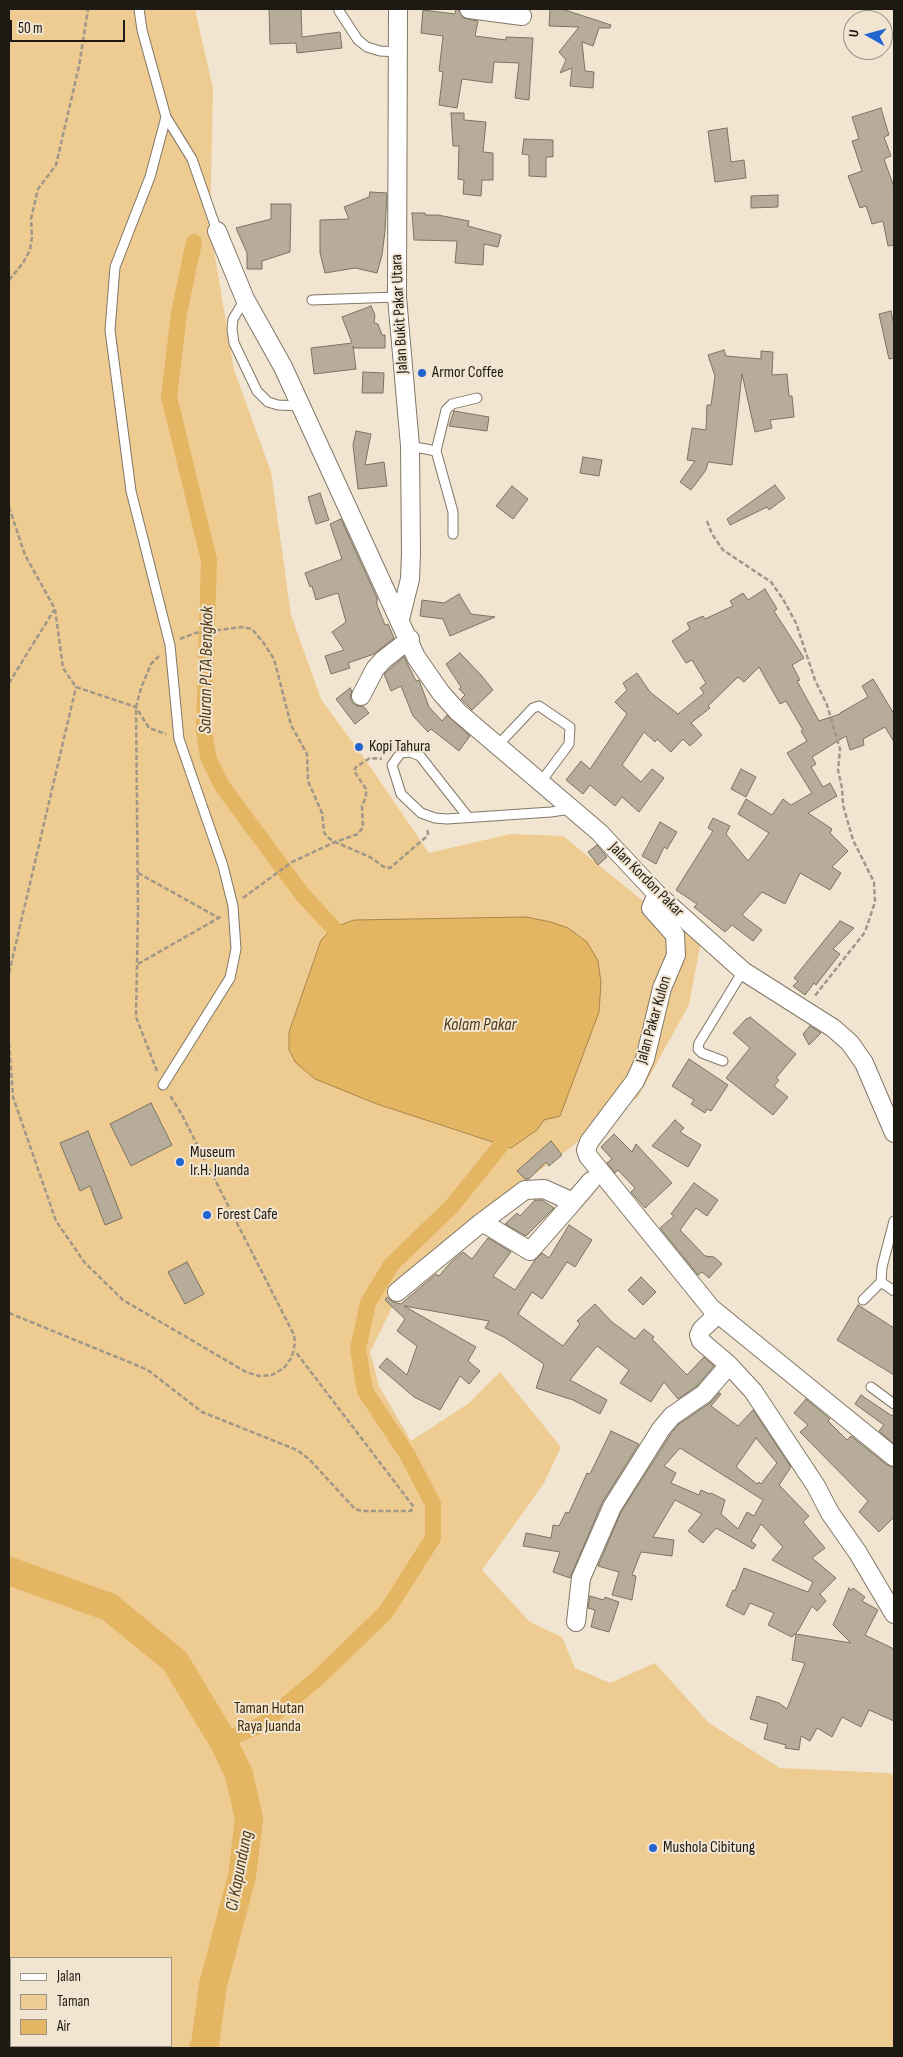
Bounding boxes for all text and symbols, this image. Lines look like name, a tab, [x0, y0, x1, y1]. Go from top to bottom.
scale bar	[12, 10, 128, 42]
north arrow	[843, 10, 893, 60]
text: 50 m	[18, 19, 43, 38]
text: U	[845, 29, 862, 38]
street label: Jalan Bukit Pakar Utara	[387, 254, 413, 374]
place label: Armor Coffee	[432, 363, 504, 383]
marker: Armor Coffee	[416, 367, 428, 379]
water label: Saluran PLTA Bengkok	[195, 606, 219, 734]
place label: Kopi Tahura	[369, 737, 430, 757]
marker: Kopi Tahura	[353, 741, 365, 753]
street label: Jalan Kordon Pakar	[605, 839, 687, 921]
street label: Jalan Pakar Kulon	[632, 974, 676, 1066]
water label: Kolam Pakar	[443, 1014, 517, 1036]
place label: Museum Ir.H. Juanda	[190, 1143, 249, 1181]
marker: Museum Ir.H. Juanda	[174, 1156, 186, 1168]
place label: Forest Cafe	[217, 1205, 278, 1225]
marker: Forest Cafe	[201, 1209, 213, 1221]
park label: Taman Hutan Raya Juanda	[234, 1699, 304, 1737]
water label: Ci Kapundung	[222, 1829, 258, 1913]
place label: Mushola Cibitung	[663, 1838, 755, 1858]
marker: Mushola Cibitung	[647, 1842, 659, 1854]
legend	[10, 1957, 172, 2047]
text: Jalan	[57, 1967, 81, 1986]
text: Taman	[57, 1992, 90, 2011]
text: Air	[57, 2017, 71, 2036]

